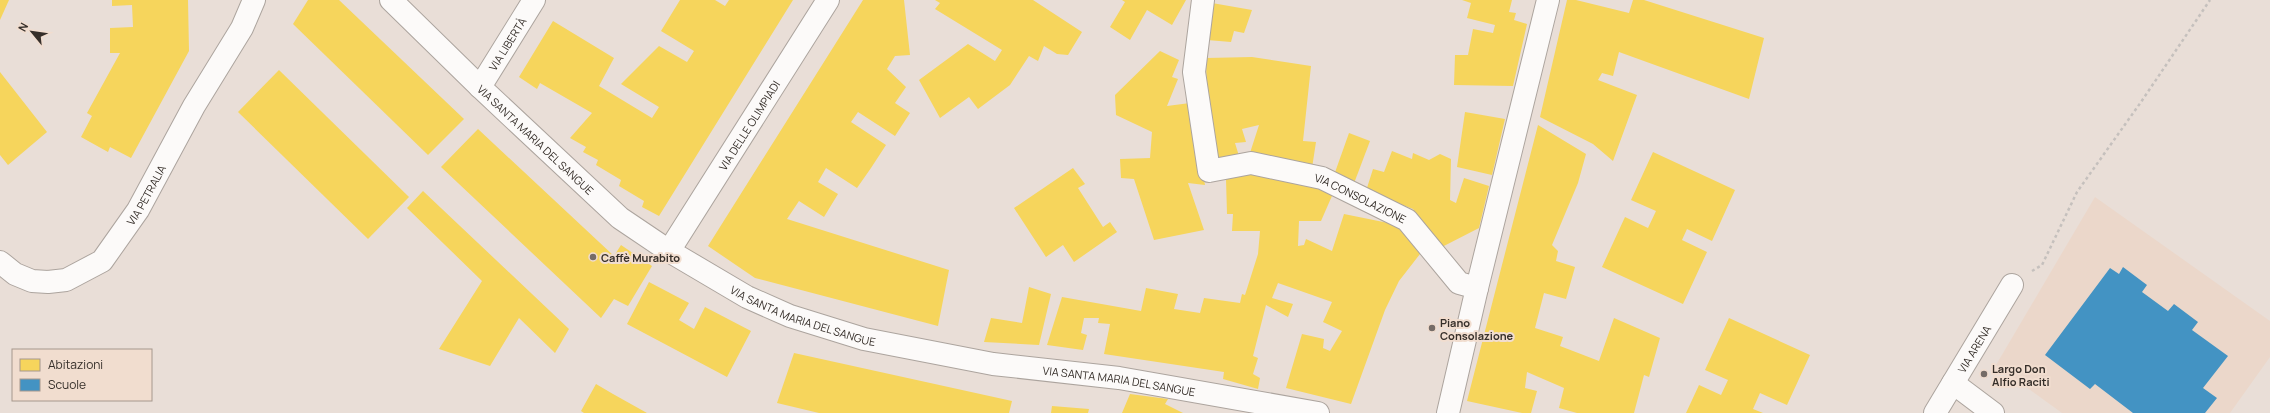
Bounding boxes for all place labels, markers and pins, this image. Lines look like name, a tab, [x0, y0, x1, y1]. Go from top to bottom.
place label: Caffè Murabito	[601, 250, 680, 265]
marker: Caffè Murabito	[588, 252, 598, 262]
place label: Piano Consolazione	[1440, 315, 1514, 343]
marker: Piano Consolazione	[1427, 323, 1437, 333]
place label: Largo Don Alfio Raciti	[1992, 361, 2050, 389]
marker: Largo Don Alfio Raciti	[1979, 369, 1989, 379]

